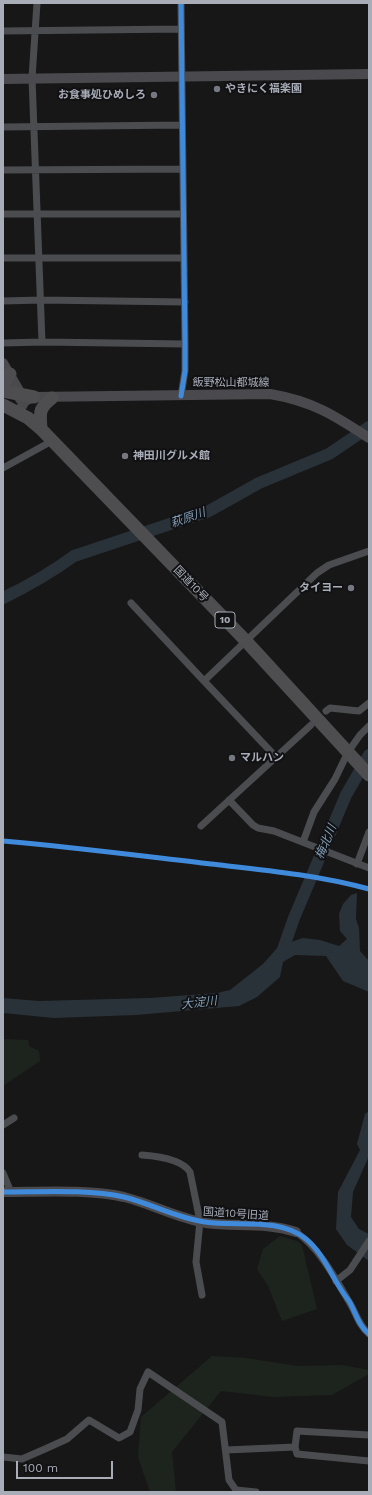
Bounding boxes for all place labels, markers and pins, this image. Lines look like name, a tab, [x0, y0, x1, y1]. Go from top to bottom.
place label: やきにく福楽園	[225, 82, 302, 96]
marker: やきにく福楽園	[212, 84, 222, 94]
place label: お食事処ひめしろ	[58, 88, 146, 102]
marker: お食事処ひめしろ	[149, 90, 159, 100]
place label: 神田川グルメ館	[133, 449, 210, 463]
marker: 神田川グルメ館	[120, 451, 130, 461]
place label: タイヨー	[299, 581, 343, 595]
marker: タイヨー	[346, 583, 356, 593]
place label: マルハン	[240, 751, 284, 765]
marker: マルハン	[227, 753, 237, 763]

